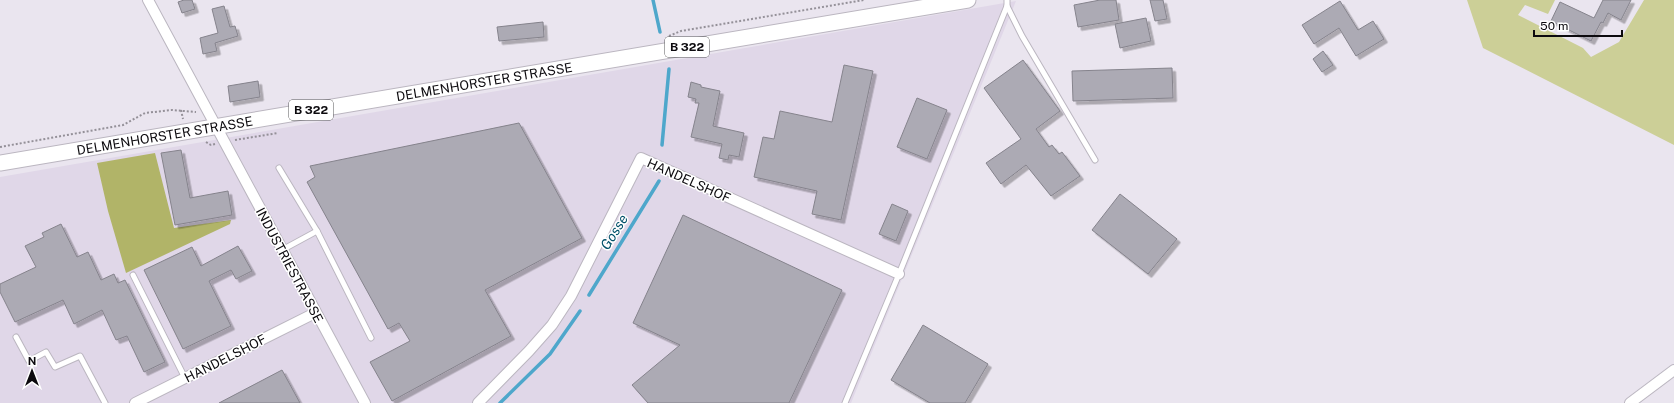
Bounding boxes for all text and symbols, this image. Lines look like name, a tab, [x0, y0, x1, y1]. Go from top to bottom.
scale bar	[1534, 12, 1622, 38]
text: 50 m	[1540, 19, 1568, 33]
road number: B 322	[665, 37, 709, 57]
street label: DELMENHORSTER STRASSE	[395, 60, 573, 104]
road number: B 322	[289, 100, 333, 120]
street label: DELMENHORSTER STRASSE	[76, 114, 254, 158]
street label: HANDELSHOF	[645, 155, 733, 206]
street label: INDUSTRIESTRASSE	[253, 205, 326, 325]
water label: Gosse	[597, 211, 631, 253]
street label: HANDELSHOF	[182, 331, 269, 385]
north arrow	[12, 351, 52, 391]
text: N	[28, 355, 36, 367]

